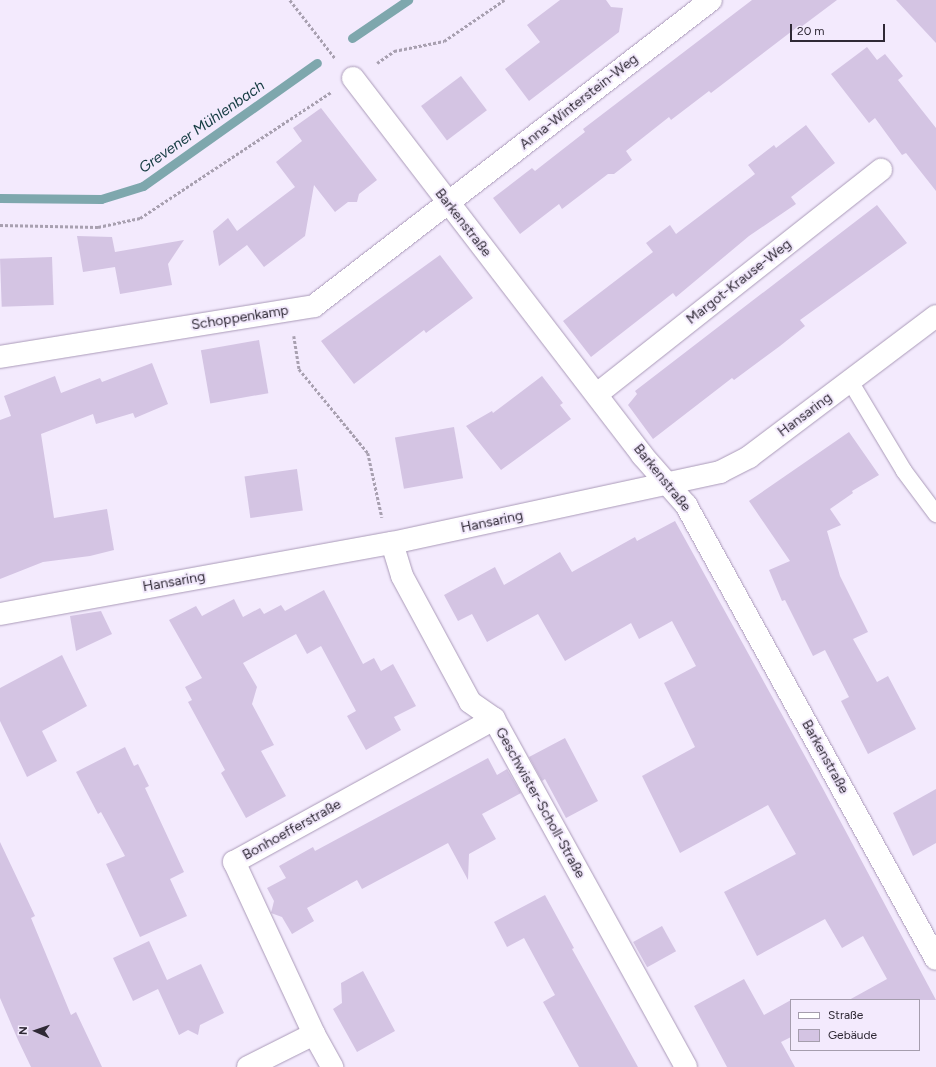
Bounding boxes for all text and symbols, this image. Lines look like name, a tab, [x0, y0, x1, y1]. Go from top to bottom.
scale bar	[792, 16, 887, 42]
text: 20 m	[797, 24, 825, 38]
street label: Anna-Winterstein-Weg	[517, 51, 641, 153]
water label: Grevener Mühlenbach	[136, 77, 268, 177]
street label: Barkenstraße	[431, 186, 495, 260]
street label: Margot-Krause-Weg	[683, 236, 795, 328]
street label: Schoppenkamp	[190, 302, 290, 334]
street label: Hansaring	[775, 389, 835, 441]
street label: Barkenstraße	[630, 441, 694, 515]
street label: Hansaring	[459, 507, 525, 537]
street label: Hansaring	[141, 568, 207, 596]
street label: Barkenstraße	[798, 717, 852, 797]
street label: Geschwister-Scholl-Straße	[492, 725, 588, 881]
street label: Bonhoefferstraße	[240, 796, 344, 864]
legend	[790, 999, 920, 1051]
text: Straße	[828, 1008, 863, 1022]
north arrow	[16, 1011, 56, 1051]
text: N	[17, 1026, 30, 1035]
text: Gebäude	[828, 1028, 877, 1042]

